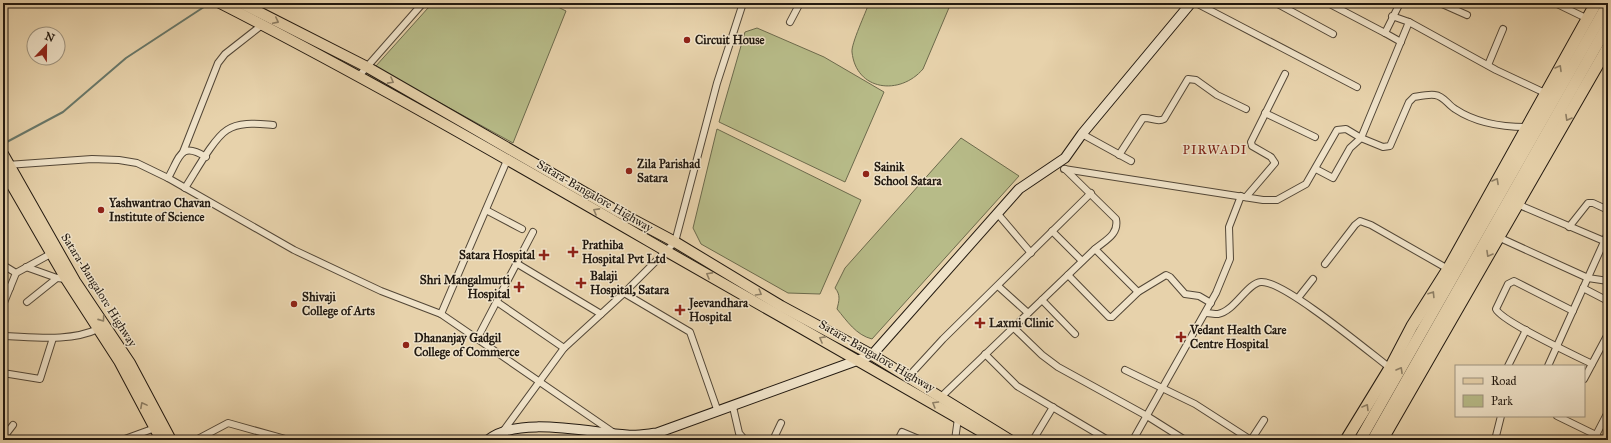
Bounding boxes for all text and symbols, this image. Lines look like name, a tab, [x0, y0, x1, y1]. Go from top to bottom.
one-way arrow	[272, 16, 279, 24]
north arrow	[26, 26, 66, 66]
text: N	[43, 29, 57, 45]
place label: Circuit House	[695, 33, 765, 47]
marker: Circuit House	[682, 35, 692, 45]
one-way arrow	[1555, 65, 1562, 72]
one-way arrow	[387, 77, 394, 84]
one-way arrow	[1565, 113, 1572, 121]
district label: PIRWADI	[1183, 142, 1247, 158]
street label: Satara-Bangalore Highway	[534, 157, 656, 236]
place label: Zila Parishad Satara	[637, 157, 701, 185]
place label: Sainik School Satara	[874, 160, 942, 188]
marker: Zila Parishad Satara	[624, 166, 634, 176]
marker: Sainik School Satara	[861, 169, 871, 179]
one-way arrow	[1491, 178, 1498, 185]
place label: Yashwantrao Chavan Institute of Science	[108, 196, 211, 224]
marker: Yashwantrao Chavan Institute of Science	[96, 205, 106, 215]
one-way arrow	[593, 208, 600, 215]
street label: Satara-Bangalore Highway	[57, 231, 140, 350]
place label: Prathiba Hospital Pvt Ltd	[582, 238, 667, 267]
marker: Prathiba Hospital Pvt Ltd	[567, 246, 579, 258]
place label: Satara Hospital	[459, 248, 536, 263]
marker: Satara Hospital	[538, 249, 550, 261]
one-way arrow	[1486, 250, 1493, 257]
place label: Balaji Hospital, Satara	[590, 269, 670, 298]
place label: Shri Mangalmurti Hospital	[420, 273, 511, 302]
one-way arrow	[706, 273, 713, 280]
marker: Balaji Hospital, Satara	[575, 277, 587, 289]
marker: Shri Mangalmurti Hospital	[513, 281, 525, 293]
one-way arrow	[755, 288, 762, 295]
place label: Shivaji College of Arts	[302, 290, 375, 319]
one-way arrow	[1427, 291, 1434, 298]
place label: Jeevandhara Hospital	[687, 296, 749, 325]
marker: Shivaji College of Arts	[289, 299, 299, 309]
marker: Jeevandhara Hospital	[674, 304, 686, 316]
one-way arrow	[97, 315, 104, 322]
place label: Laxmi Clinic	[989, 316, 1054, 330]
street label: Satara-Bangalore Highway	[816, 317, 938, 396]
marker: Laxmi Clinic	[974, 317, 986, 329]
place label: Vedant Health Care Centre Hospital	[1189, 323, 1287, 352]
place label: Dhananjay Gadgil College of Commerce	[414, 331, 520, 360]
marker: Vedant Health Care Centre Hospital	[1175, 331, 1187, 343]
one-way arrow	[819, 337, 826, 344]
marker: Dhananjay Gadgil College of Commerce	[401, 340, 411, 350]
legend	[1455, 365, 1585, 417]
one-way arrow	[1396, 367, 1403, 374]
text: Road	[1491, 374, 1517, 388]
text: Park	[1491, 394, 1513, 408]
one-way arrow	[140, 402, 148, 410]
one-way arrow	[932, 402, 939, 409]
one-way arrow	[1362, 404, 1369, 411]

